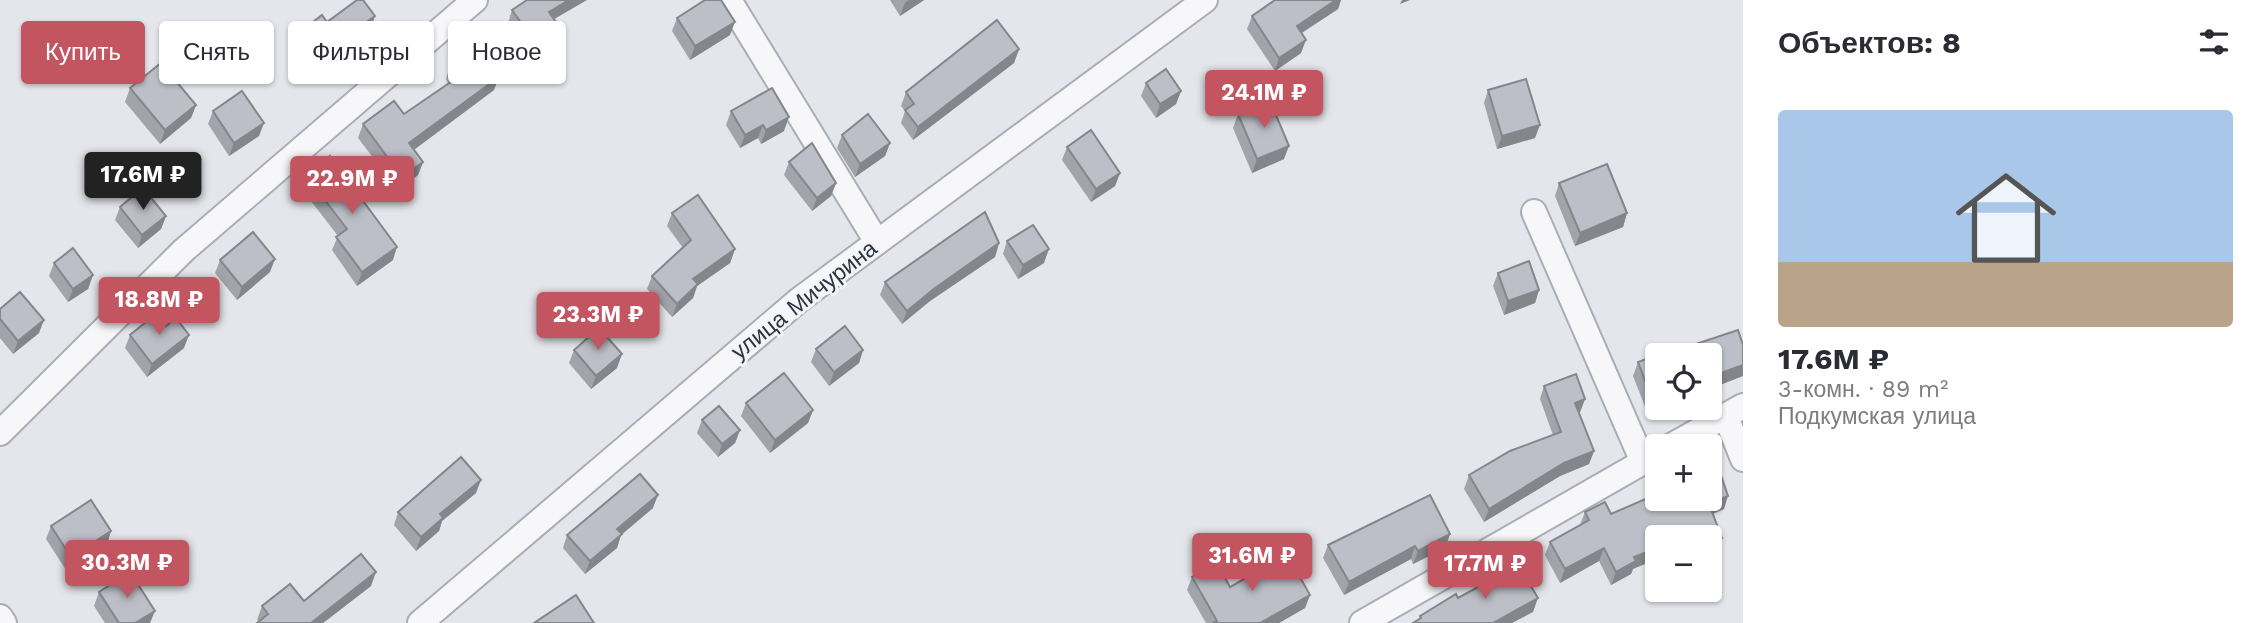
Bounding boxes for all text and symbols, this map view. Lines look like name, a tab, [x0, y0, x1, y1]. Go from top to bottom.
chip: Купить	[21, 21, 145, 84]
chip: Снять	[159, 21, 274, 84]
chip: Фильтры	[288, 21, 434, 84]
chip: Новое	[448, 21, 566, 84]
icon: filters	[2195, 23, 2233, 61]
text: Объектов: 8	[1778, 25, 1961, 60]
pin: 24.1M ₽	[1199, 71, 1329, 130]
text: 24.1M ₽	[1221, 79, 1307, 106]
pin: 17.6M ₽	[78, 152, 208, 212]
icon: home	[1943, 155, 2069, 281]
pin: 22.9M ₽	[287, 156, 417, 216]
text: 17.6M ₽	[100, 161, 186, 188]
text: 22.9M ₽	[306, 165, 398, 192]
street label: улица Мичурина	[726, 235, 882, 365]
pin: 18.8M ₽	[94, 278, 224, 337]
text: 18.8M ₽	[115, 286, 203, 313]
pin: 23.3M ₽	[533, 292, 663, 352]
text: 23.3M ₽	[553, 301, 644, 328]
text: 17.6M ₽	[1778, 341, 1889, 376]
map controls	[1645, 343, 1722, 602]
button: locate	[1645, 343, 1722, 420]
text: 3-комн. · 89 m²	[1778, 376, 1948, 403]
text: Подкумская улица	[1778, 403, 1976, 430]
button: +	[1645, 434, 1722, 511]
button: −	[1645, 525, 1722, 602]
pin: 31.6M ₽	[1187, 534, 1317, 593]
pin: 30.3M ₽	[62, 540, 192, 600]
text: 31.6M ₽	[1208, 542, 1296, 569]
pin: 17.7M ₽	[1420, 542, 1550, 601]
text: 30.3M ₽	[81, 549, 173, 576]
text: 17.7M ₽	[1444, 550, 1526, 577]

